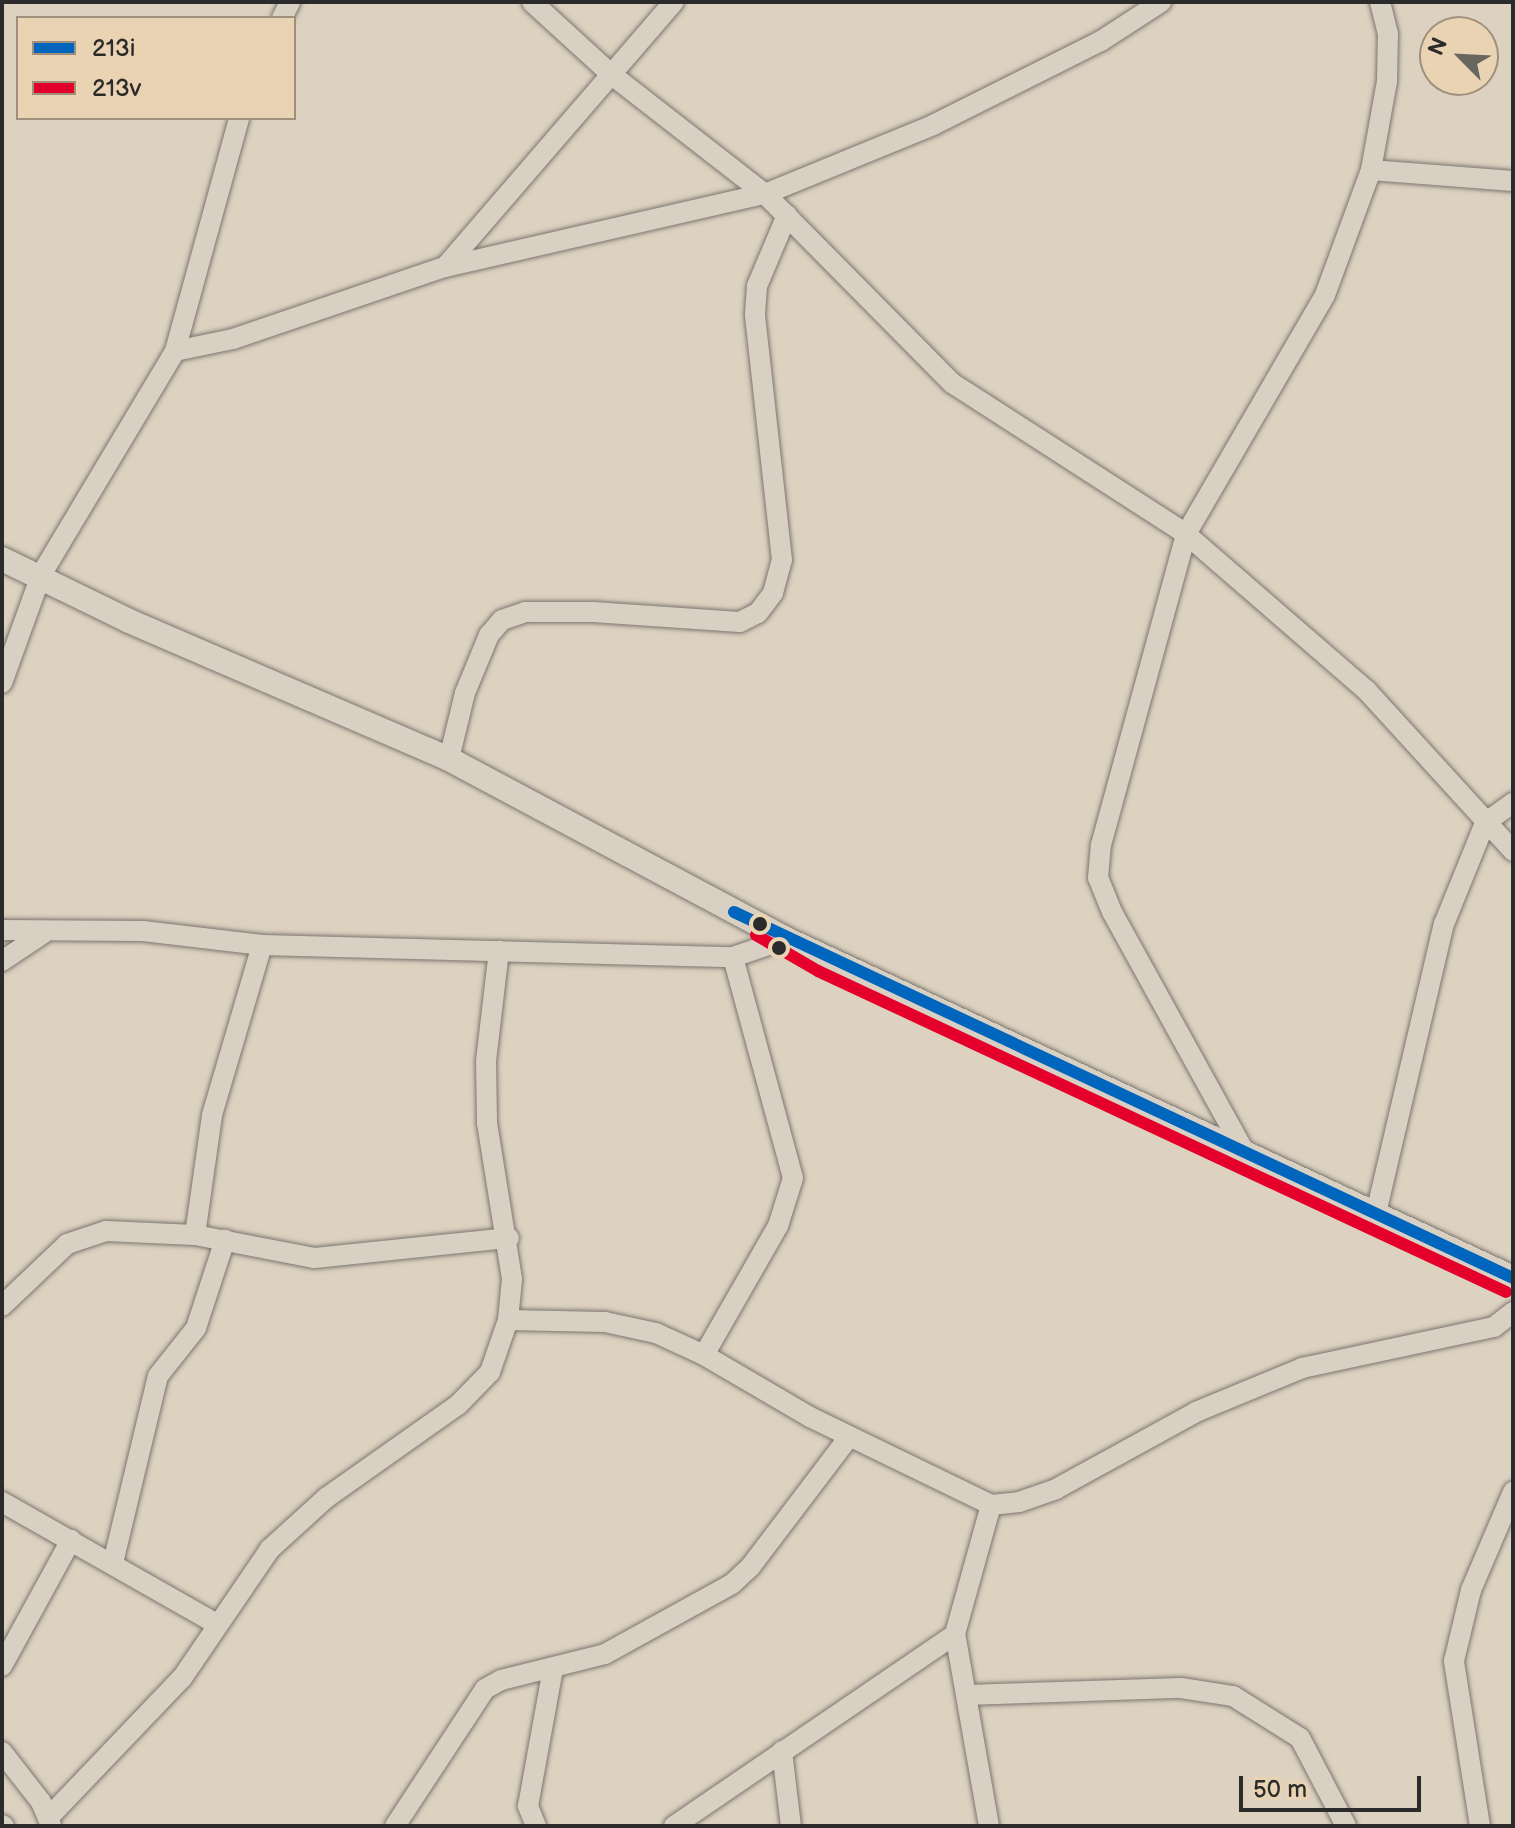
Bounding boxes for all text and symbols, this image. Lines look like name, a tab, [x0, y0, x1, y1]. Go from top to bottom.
legend	[16, 16, 296, 120]
north arrow	[1419, 16, 1499, 96]
text: 213i	[92, 34, 135, 63]
text: N	[1423, 34, 1454, 60]
text: 213v	[92, 74, 141, 103]
unlabelled marker	[752, 916, 768, 932]
unlabelled marker	[771, 940, 787, 956]
scale bar	[1243, 1760, 1425, 1810]
text: 50 m	[1253, 1775, 1307, 1804]

